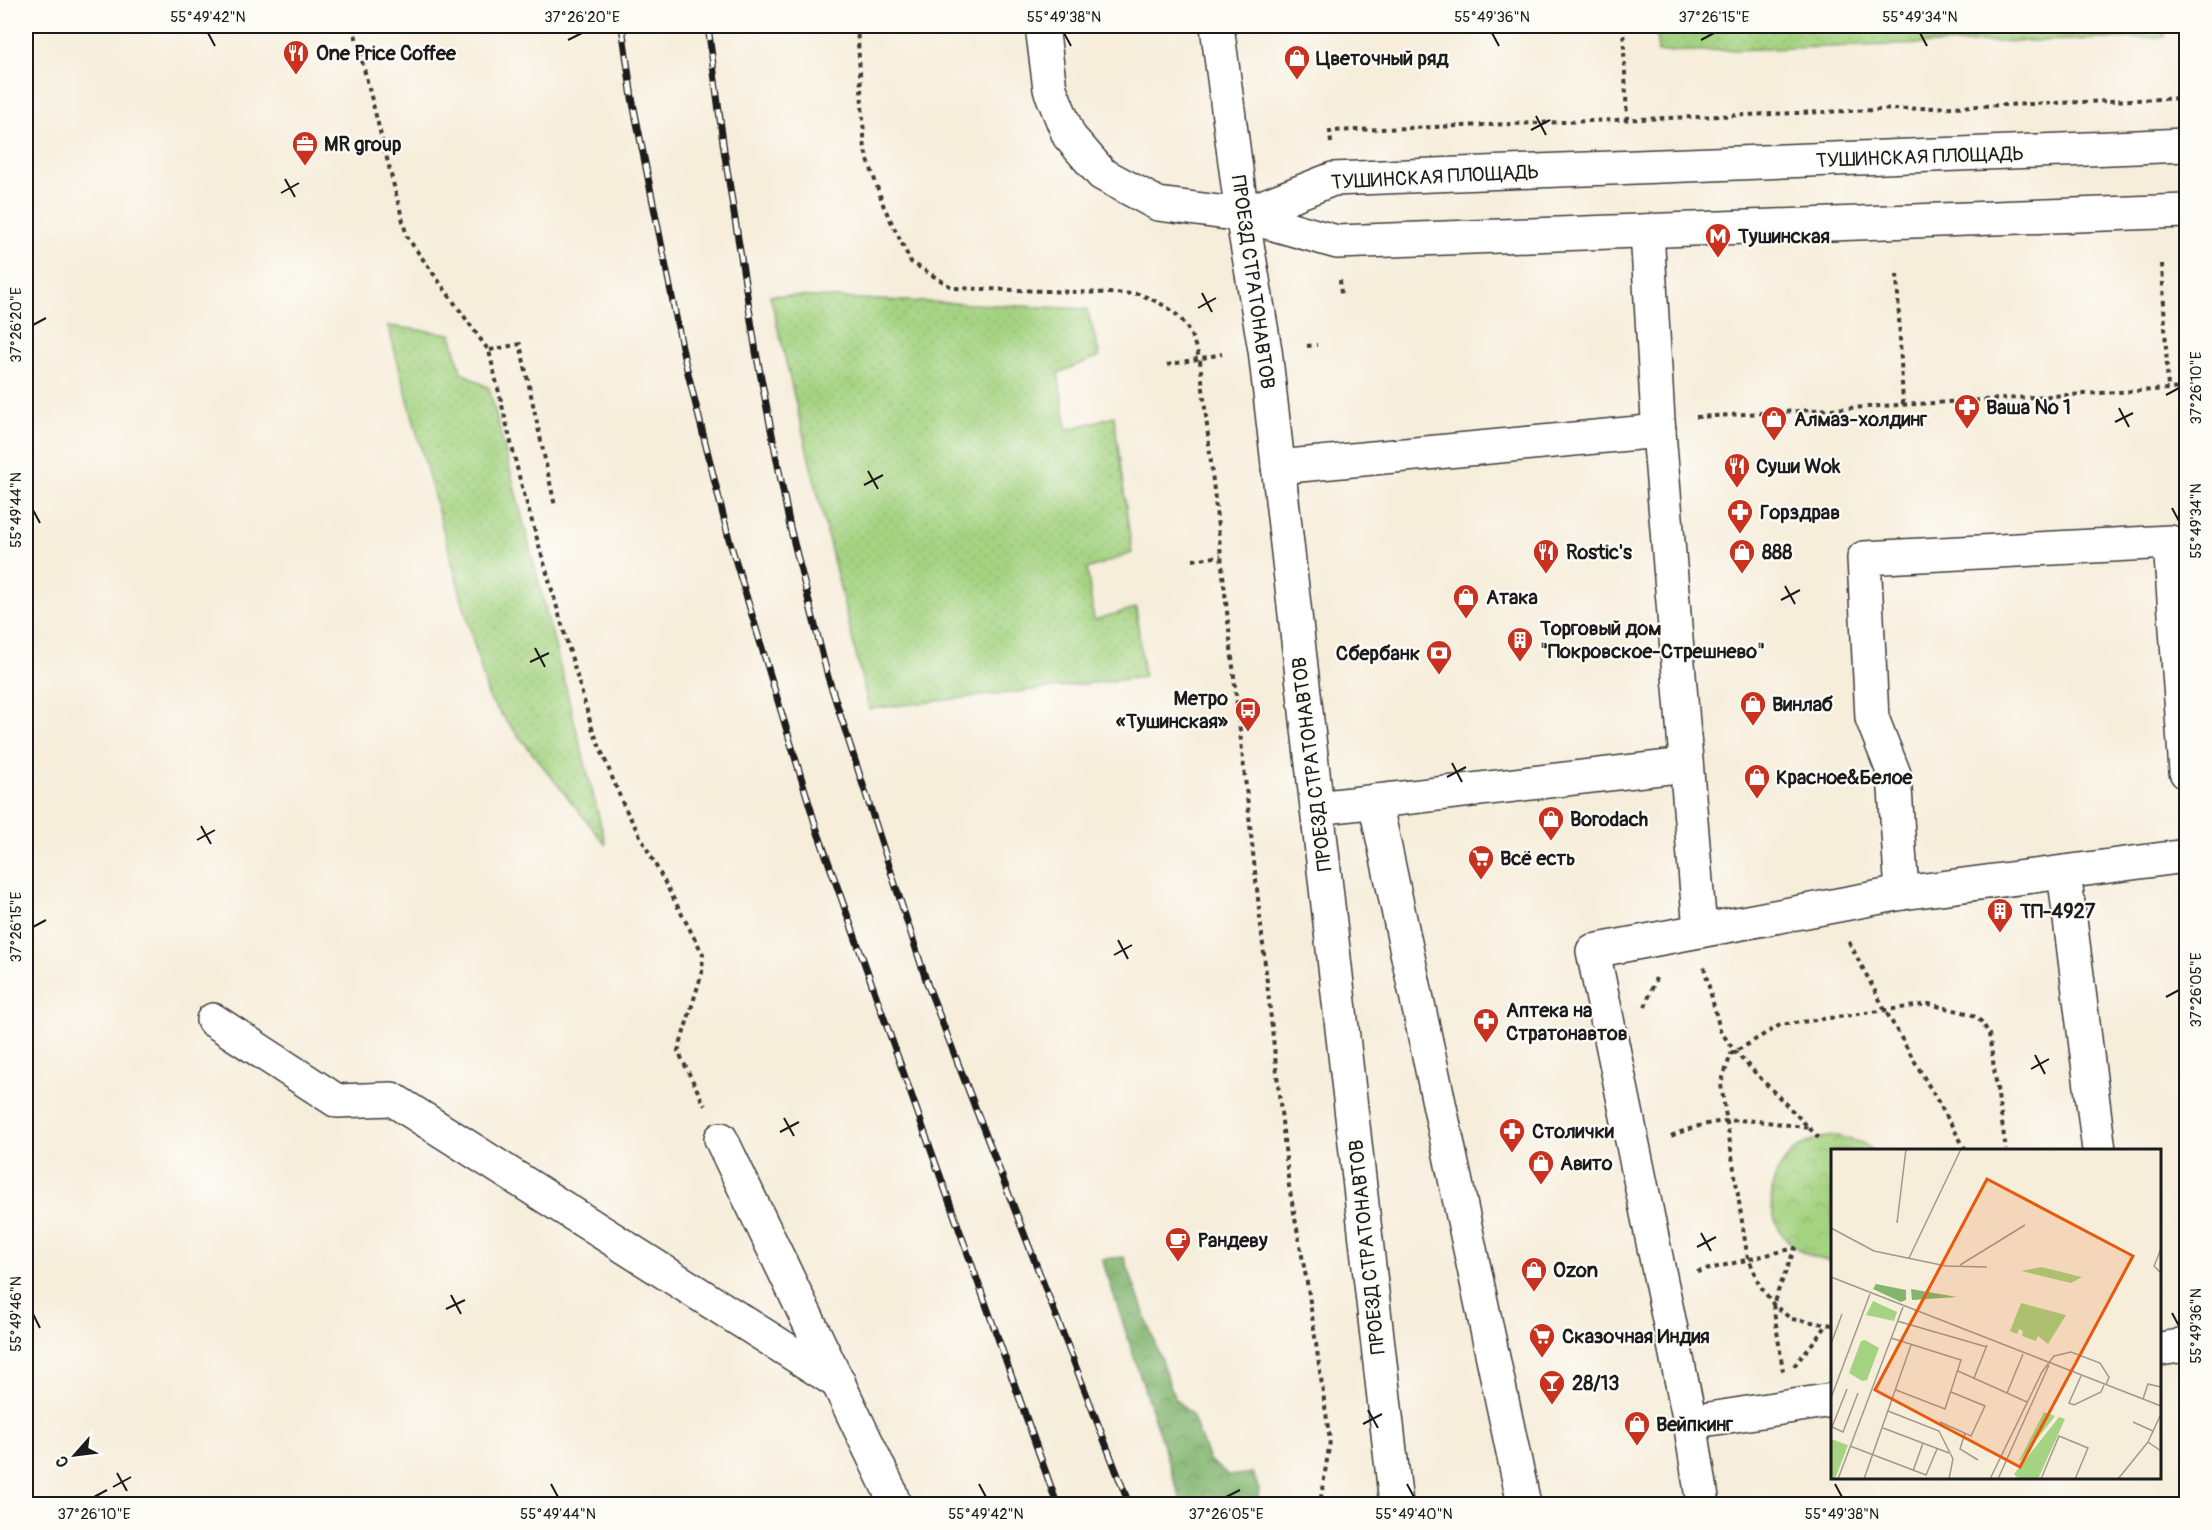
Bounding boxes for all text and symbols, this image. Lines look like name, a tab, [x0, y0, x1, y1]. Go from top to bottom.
text: 55°49'42"N	[170, 8, 246, 27]
text: 37°26'20"E	[544, 8, 620, 27]
text: 55°49'38"N	[1027, 8, 1101, 27]
text: 55°49'36"N	[1454, 8, 1530, 27]
text: 37°26'15"E	[1679, 8, 1750, 27]
text: 55°49'34"N	[1882, 8, 1958, 27]
restaurant icon: One Price Coffee	[281, 38, 311, 76]
place label: One Price Coffee	[316, 41, 457, 66]
shop icon: Цветочный ряд	[1282, 43, 1312, 81]
place label: Цветочный ряд	[1316, 46, 1449, 71]
office icon: MR group	[290, 129, 320, 167]
place label: MR group	[324, 132, 402, 157]
street label: ТУШИНСКАЯ ПЛОЩАДЬ	[1815, 141, 2025, 173]
street label: ТУШИНСКАЯ ПЛОЩАДЬ	[1330, 159, 1540, 195]
street label: ПРОЕЗД СТРАТОНАВТОВ	[1226, 173, 1280, 391]
metro station icon: Тушинская	[1703, 221, 1733, 259]
place label: Тушинская	[1737, 224, 1830, 249]
text: 37°26'20"E	[7, 287, 26, 363]
text: 37°26'10"E	[2187, 351, 2206, 424]
pharmacy icon: Ваша № 1	[1952, 392, 1982, 430]
place label: Ваша № 1	[1986, 395, 2071, 420]
shop icon: Алмаз-холдинг	[1759, 404, 1789, 442]
place label: Алмаз-холдинг	[1794, 407, 1927, 432]
restaurant icon: Суши Wok	[1722, 451, 1752, 489]
place label: Суши Wok	[1756, 454, 1841, 479]
text: 55°49'44"N	[7, 472, 26, 548]
text: 55°49'34"N	[2187, 483, 2206, 559]
pharmacy icon: Горздрав	[1725, 497, 1755, 535]
place label: Горздрав	[1760, 500, 1840, 525]
restaurant icon: Rostic's	[1531, 537, 1561, 575]
shop icon: 888	[1727, 537, 1757, 575]
place label: Rostic's	[1566, 540, 1632, 565]
place label: 888	[1762, 540, 1792, 565]
shop icon: Атака	[1451, 582, 1481, 620]
place label: Атака	[1486, 585, 1538, 610]
place label: Торговый дом "Покровское-Стрешнево"	[1539, 616, 1765, 664]
building icon: Торговый дом "Покровское-Стрешнево"	[1505, 625, 1535, 663]
bank icon: Сбербанк	[1424, 638, 1454, 676]
place label: Сбербанк	[1336, 641, 1420, 666]
street label: ПРОЕЗД СТРАТОНАВТОВ	[1286, 655, 1338, 873]
place label: Метро «Тушинская»	[1116, 686, 1229, 734]
shop icon: Винлаб	[1738, 689, 1768, 727]
place label: Винлаб	[1772, 692, 1833, 717]
bus stop icon: Метро «Тушинская»	[1233, 695, 1263, 733]
shop icon: Красное&Белое	[1742, 762, 1772, 800]
place label: Красное&Белое	[1776, 765, 1914, 790]
shop icon: Borodach	[1536, 804, 1566, 842]
place label: Borodach	[1570, 807, 1648, 832]
supermarket icon: Всё есть	[1466, 843, 1496, 881]
place label: Всё есть	[1500, 846, 1575, 871]
text: 37°26'15"E	[7, 891, 26, 962]
building icon: ТП-4927	[1985, 896, 2015, 934]
place label: ТП-4927	[2019, 899, 2096, 924]
text: 37°26'05"E	[2187, 952, 2206, 1028]
place label: Аптека на Стратонавтов	[1506, 998, 1628, 1046]
pharmacy icon: Аптека на Стратонавтов	[1471, 1006, 1501, 1044]
pharmacy icon: Столички	[1497, 1116, 1527, 1154]
place label: Столички	[1532, 1119, 1614, 1144]
street label: ПРОЕЗД СТРАТОНАВТОВ	[1343, 1138, 1391, 1356]
shop icon: Авито	[1526, 1148, 1556, 1186]
inset map	[1831, 1149, 2161, 1479]
place label: Авито	[1560, 1151, 1613, 1176]
cafe icon: Рандеву	[1163, 1225, 1193, 1263]
place label: Рандеву	[1198, 1228, 1268, 1253]
shop icon: Ozon	[1519, 1255, 1549, 1293]
place label: Ozon	[1553, 1258, 1598, 1283]
text: 55°49'46"N	[7, 1276, 26, 1352]
text: 55°49'36"N	[2187, 1288, 2206, 1364]
supermarket icon: Сказочная Индия	[1527, 1321, 1557, 1359]
place label: Сказочная Индия	[1562, 1324, 1710, 1349]
bar icon: 28/13	[1537, 1368, 1567, 1406]
place label: 28/13	[1572, 1371, 1619, 1396]
shop icon: Вейпкинг	[1622, 1409, 1652, 1447]
place label: Вейпкинг	[1656, 1412, 1733, 1437]
north arrow	[45, 1425, 105, 1485]
text: С	[51, 1452, 74, 1471]
text: 37°26'10"E	[58, 1505, 131, 1524]
text: 55°49'44"N	[520, 1505, 596, 1524]
text: 55°49'42"N	[948, 1505, 1024, 1524]
text: 37°26'05"E	[1188, 1505, 1264, 1524]
text: 55°49'40"N	[1375, 1505, 1453, 1524]
text: 55°49'38"N	[1805, 1505, 1879, 1524]

